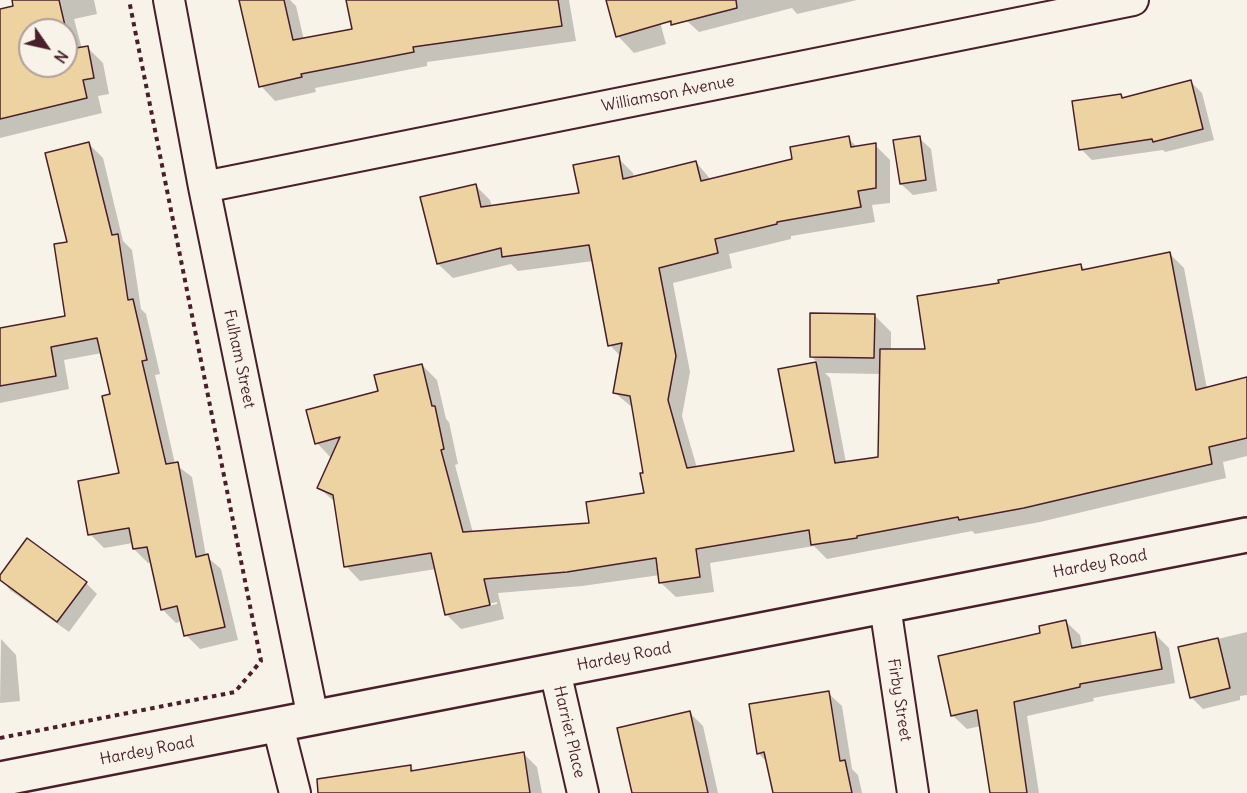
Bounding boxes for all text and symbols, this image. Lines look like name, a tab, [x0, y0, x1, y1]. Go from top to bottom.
north arrow	[18, 18, 78, 78]
text: N	[50, 47, 73, 67]
street label: Williamson Avenue	[600, 72, 736, 116]
street label: Fulham Street	[219, 308, 259, 410]
street label: Hardey Road	[1051, 545, 1149, 583]
street label: Hardey Road	[575, 638, 673, 676]
street label: Firby Street	[883, 657, 915, 743]
street label: Harriet Place	[549, 684, 589, 780]
street label: Hardey Road	[98, 732, 196, 770]

